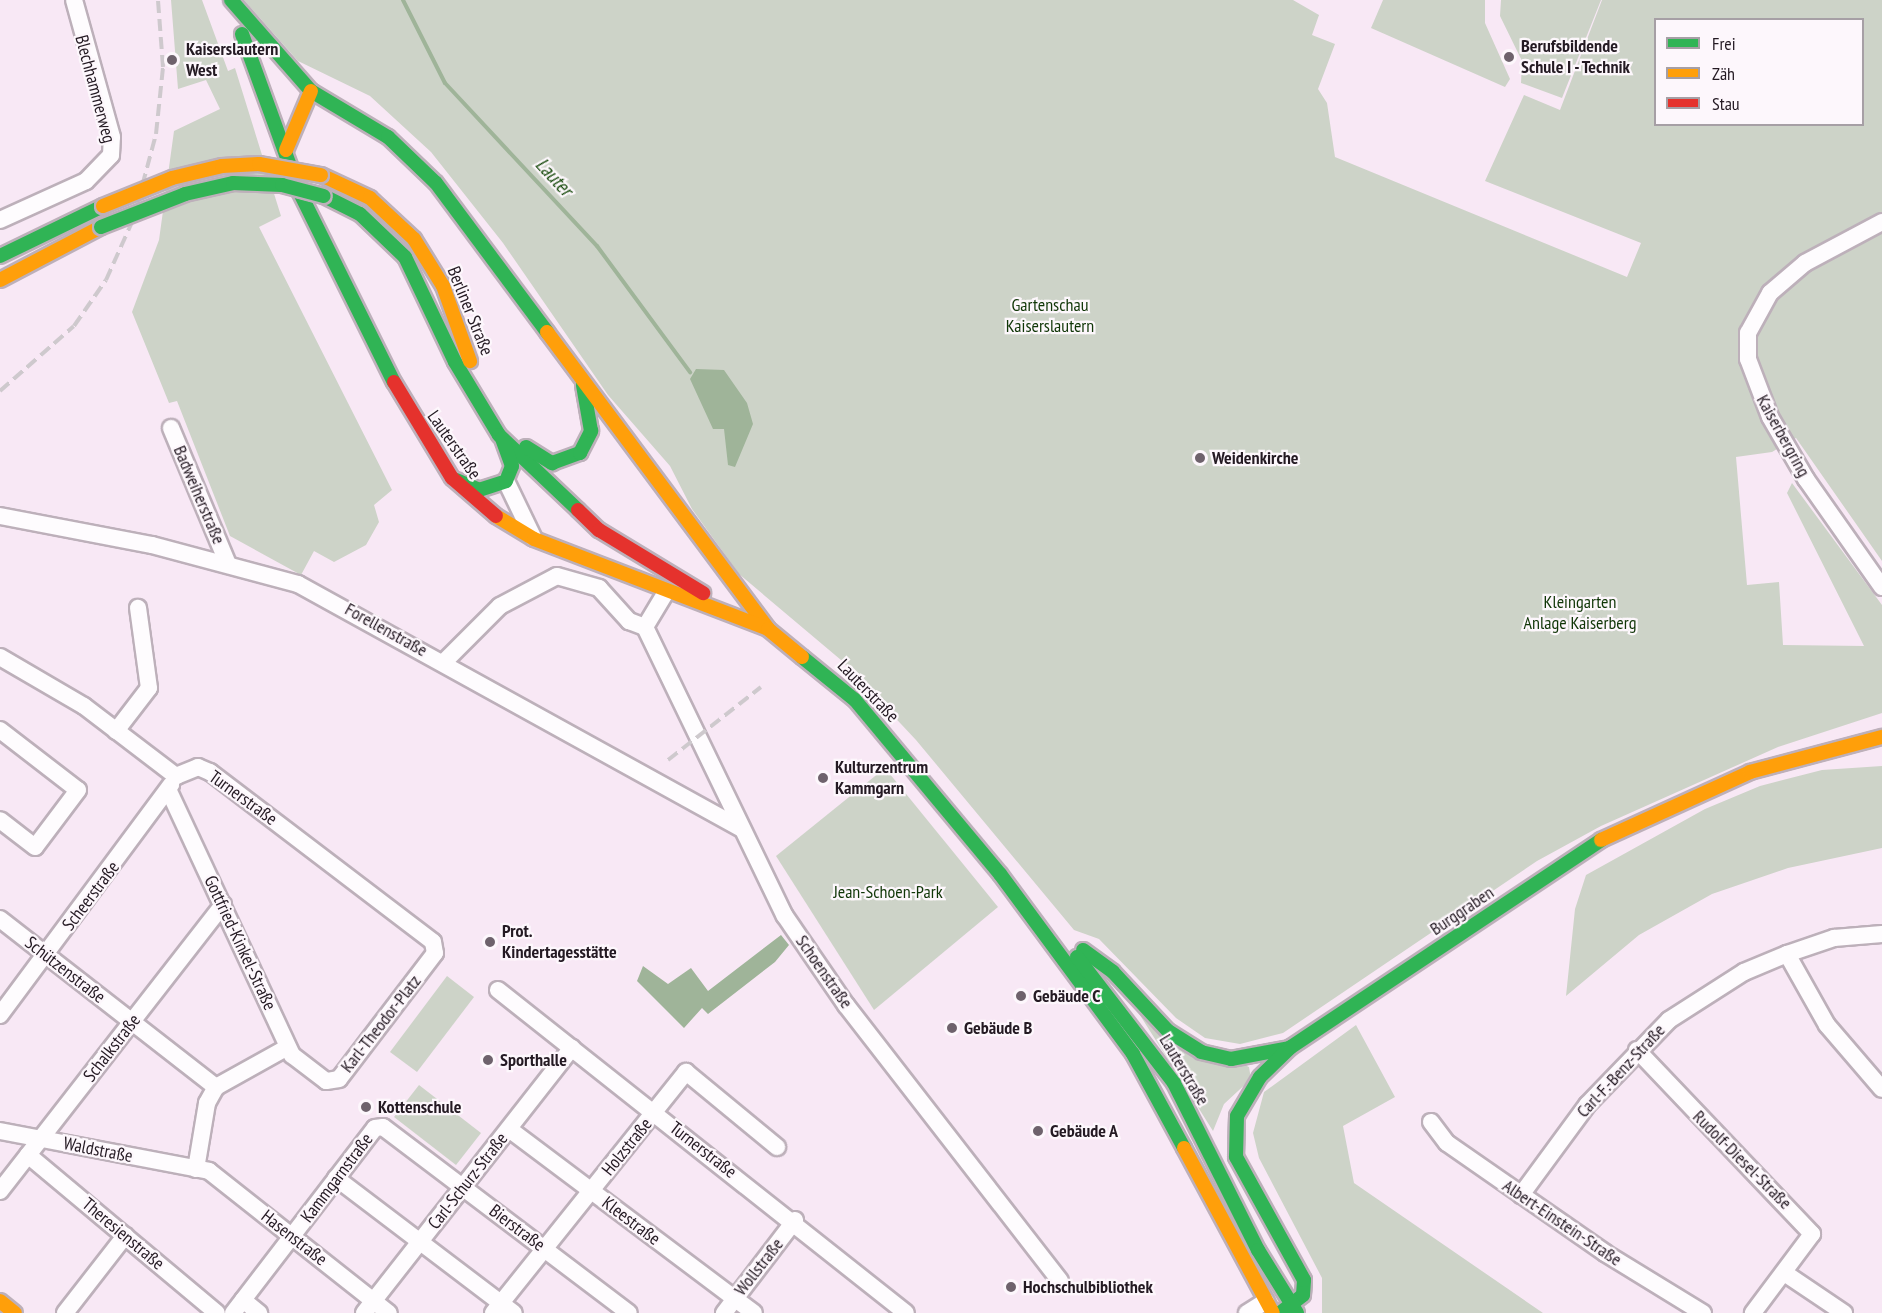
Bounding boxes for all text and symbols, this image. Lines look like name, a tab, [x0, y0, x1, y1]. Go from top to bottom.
legend	[1654, 18, 1864, 126]
text: Frei	[1712, 32, 1736, 55]
street label: Blechhammerweg	[70, 33, 120, 145]
place label: Berufsbildende Schule I - Technik	[1521, 36, 1632, 78]
place label: Kaiserslautern West	[186, 39, 278, 82]
marker: Berufsbildende Schule I - Technik	[1502, 50, 1516, 64]
marker: Kaiserslautern West	[163, 51, 181, 69]
text: Zäh	[1712, 62, 1735, 85]
text: Stau	[1712, 92, 1740, 115]
water label: Lauter	[530, 153, 578, 201]
street label: Berliner Straße	[442, 263, 498, 359]
park label: Gartenschau Kaiserslautern	[1006, 295, 1094, 338]
street label: Kaiserbergring	[1752, 391, 1814, 481]
street label: Lauterstraße	[423, 407, 485, 483]
street label: Badweiherstraße	[169, 442, 229, 548]
place label: Weidenkirche	[1212, 447, 1298, 469]
marker: Weidenkirche	[1193, 451, 1207, 465]
park label: Kleingarten Anlage Kaiserberg	[1524, 592, 1636, 634]
street label: Forellenstraße	[341, 599, 431, 661]
street label: Lauterstraße	[833, 655, 903, 727]
place label: Kulturzentrum Kammgarn	[835, 757, 928, 800]
street label: Turnerstraße	[205, 766, 281, 830]
marker: Kulturzentrum Kammgarn	[816, 771, 830, 785]
street label: Scheerstraße	[58, 857, 124, 935]
street label: Gottfried-Kinkel-Straße	[199, 872, 281, 1014]
park label: Jean-Schoen-Park	[833, 881, 943, 903]
street label: Burggraben	[1426, 882, 1498, 940]
place label: Prot. Kindertagesstätte	[502, 921, 617, 964]
street label: Schoenstraße	[791, 931, 857, 1013]
street label: Schützenstraße	[21, 932, 109, 1008]
marker: Prot. Kindertagesstätte	[483, 935, 497, 949]
street label: Karl-Theodor-Platz	[336, 971, 426, 1077]
place label: Gebäude C	[1033, 985, 1101, 1007]
marker: Gebäude C	[1014, 989, 1028, 1003]
street label: Schalkstraße	[79, 1010, 145, 1086]
place label: Gebäude B	[964, 1017, 1032, 1039]
street label: Carl-F.-Benz-Straße	[1572, 1020, 1670, 1122]
marker: Gebäude B	[945, 1021, 959, 1035]
street label: Lauterstraße	[1154, 1031, 1214, 1109]
place label: Sporthalle	[500, 1049, 567, 1071]
marker: Sporthalle	[481, 1053, 495, 1067]
place label: Kottenschule	[378, 1096, 462, 1118]
marker: Kottenschule	[359, 1100, 373, 1114]
street label: Rudolf-Diesel-Straße	[1688, 1106, 1796, 1214]
street label: Holzstraße	[597, 1114, 657, 1180]
street label: Turnerstraße	[665, 1117, 741, 1183]
place label: Gebäude A	[1050, 1120, 1119, 1142]
marker: Gebäude A	[1031, 1124, 1045, 1138]
street label: Carl-Schurz-Straße	[424, 1128, 512, 1234]
street label: Kammgarnstraße	[296, 1129, 378, 1227]
street label: Waldstraße	[62, 1133, 134, 1167]
street label: Albert-Einstein-Straße	[1498, 1175, 1626, 1271]
street label: Kleestraße	[598, 1192, 664, 1250]
street label: Theresienstraße	[78, 1193, 168, 1275]
street label: Bierstraße	[485, 1200, 549, 1256]
street label: Hasenstraße	[257, 1206, 331, 1270]
street label: Wollstraße	[730, 1234, 788, 1300]
place label: Hochschulbibliothek	[1023, 1276, 1153, 1298]
marker: Hochschulbibliothek	[1004, 1280, 1018, 1294]

